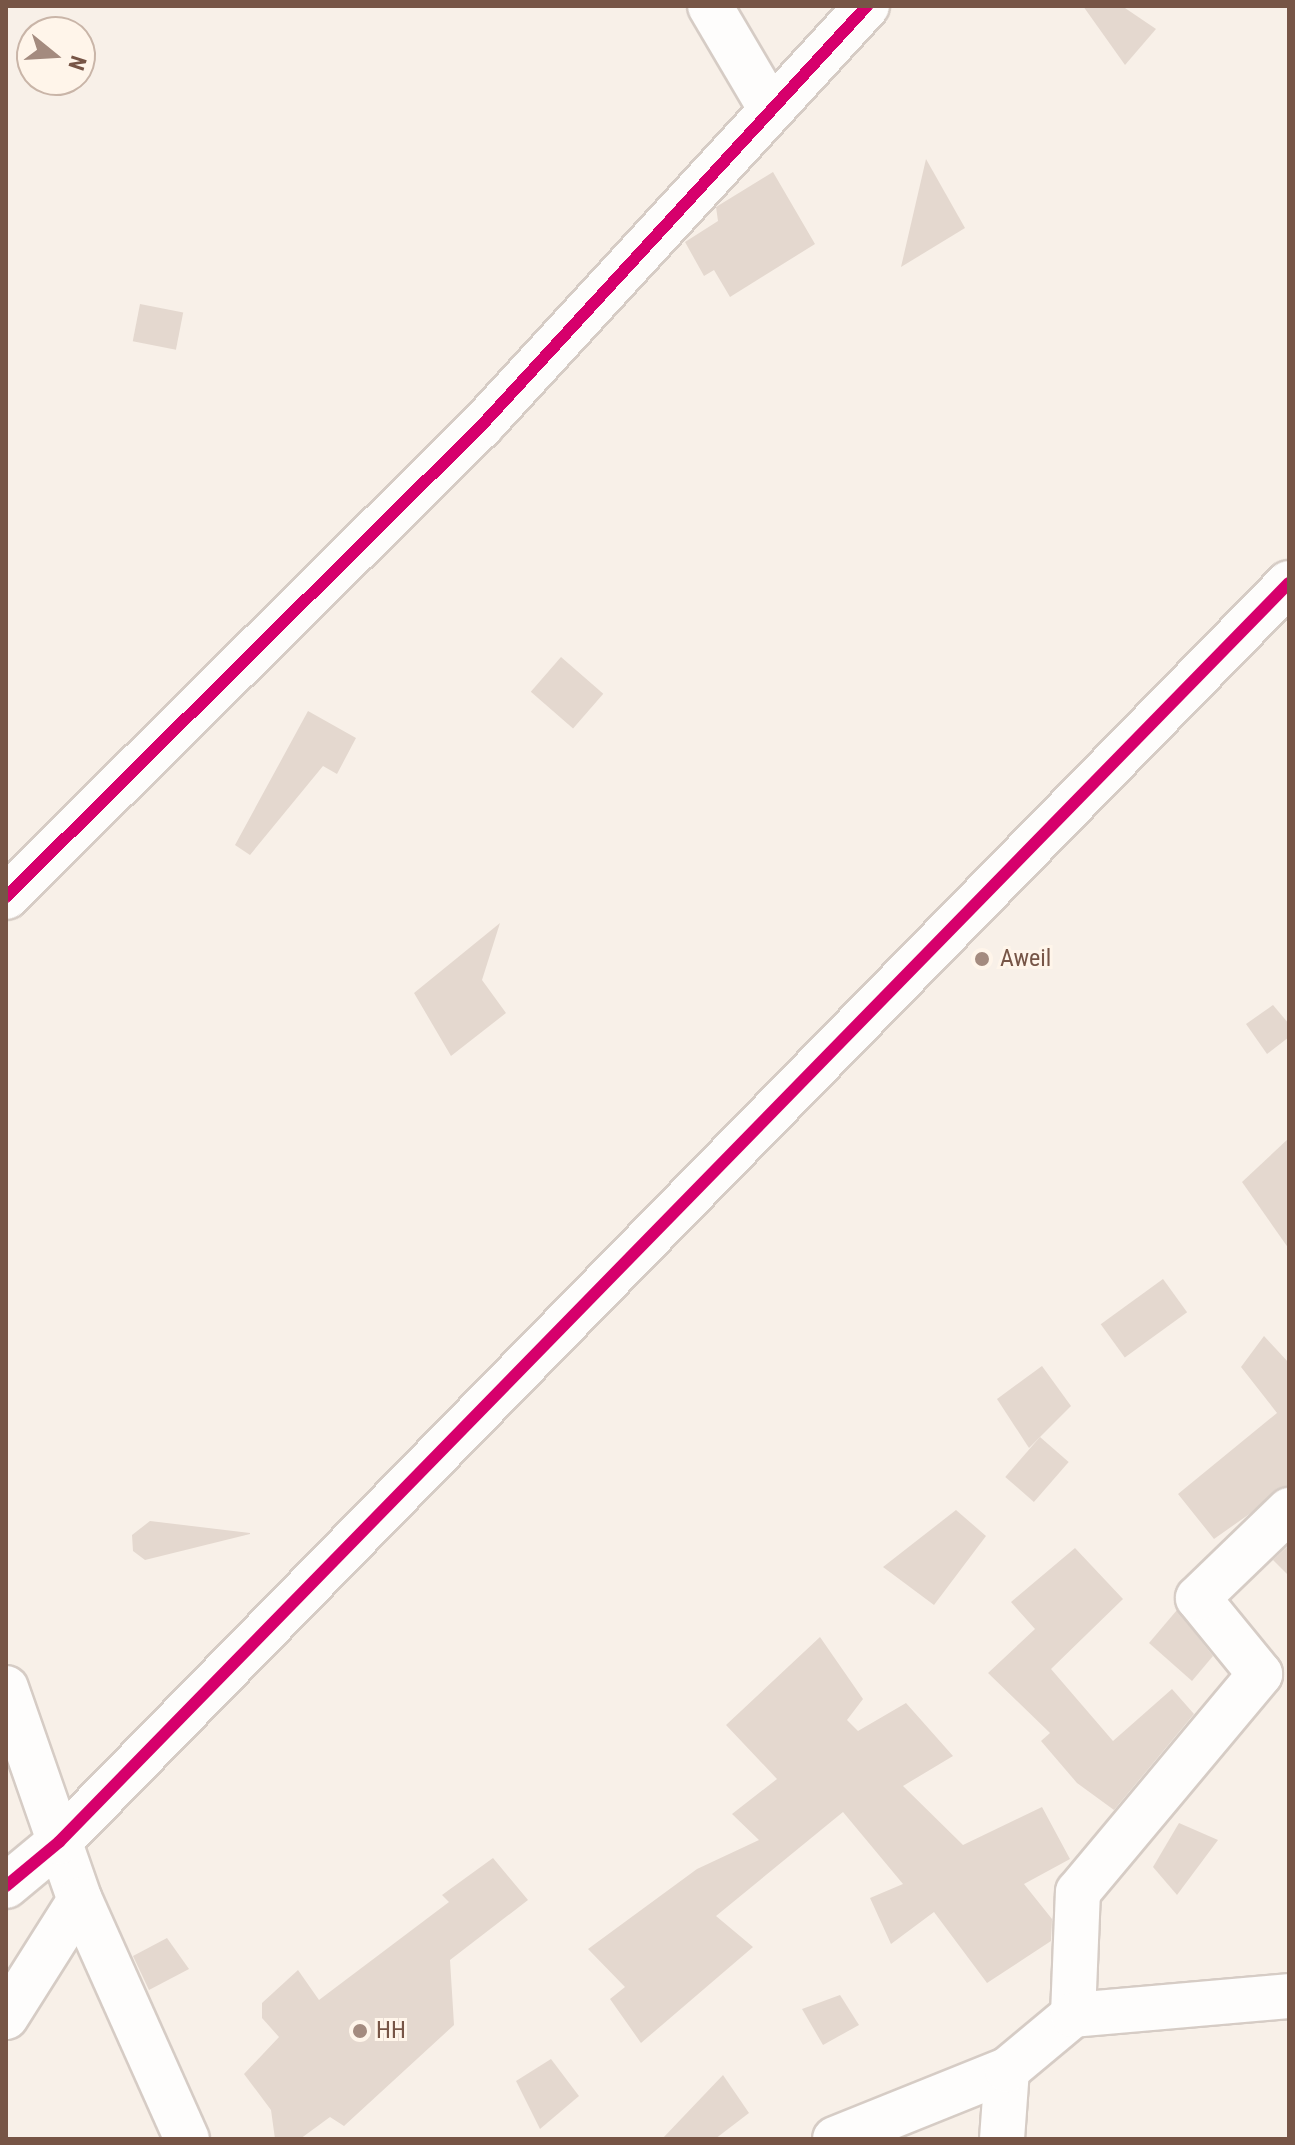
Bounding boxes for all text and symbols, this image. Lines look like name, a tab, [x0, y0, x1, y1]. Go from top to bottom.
north arrow	[16, 16, 96, 96]
text: N	[63, 53, 91, 73]
place label: Aweil	[1000, 945, 1051, 973]
marker: Aweil	[971, 948, 993, 970]
place label: HH	[376, 2017, 406, 2045]
marker: HH	[351, 2022, 369, 2040]

